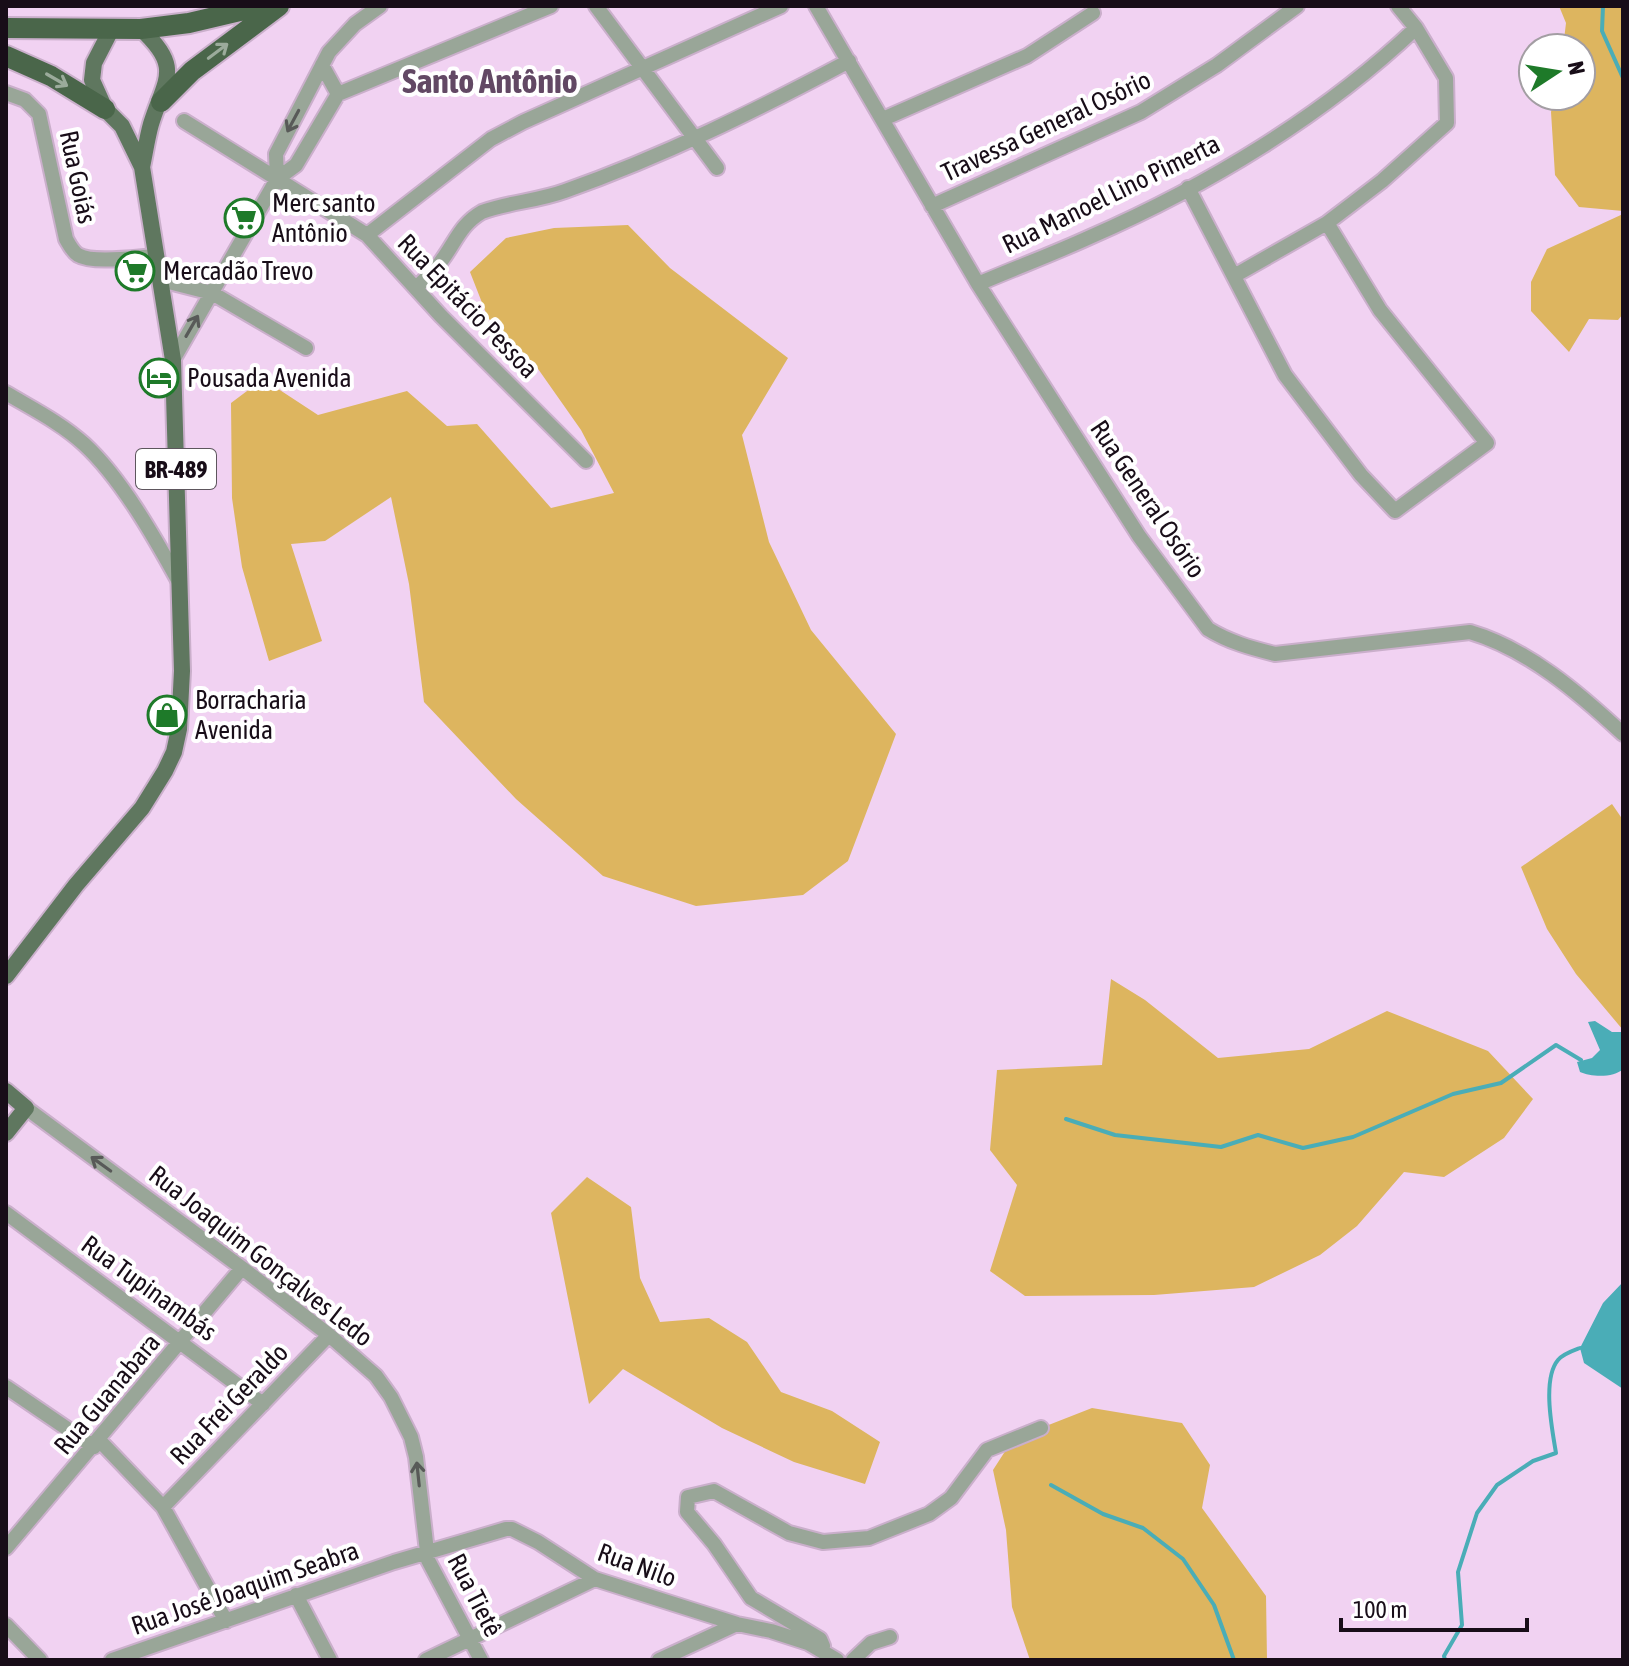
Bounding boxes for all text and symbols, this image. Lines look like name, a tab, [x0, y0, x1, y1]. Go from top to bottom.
north arrow	[1517, 32, 1597, 112]
one-way arrow	[207, 43, 228, 60]
text: N	[1562, 59, 1591, 77]
district label: Santo Antônio	[402, 61, 578, 100]
street label: Travessa General Osório	[937, 64, 1155, 188]
one-way arrow	[45, 72, 68, 88]
one-way arrow	[285, 109, 301, 132]
street label: Rua Goiás	[54, 128, 102, 226]
street label: Rua Manoel Lino Pimerta	[997, 128, 1225, 260]
place label: Merc santo Antônio	[272, 188, 375, 248]
supermarket icon: Merc santo Antônio	[223, 197, 265, 239]
street label: Rua Epitácio Pessoa	[392, 228, 544, 384]
supermarket icon: Mercadão Trevo	[114, 250, 156, 292]
place label: Mercadão Trevo	[163, 256, 314, 286]
one-way arrow	[184, 315, 200, 338]
hotel icon: Pousada Avenida	[138, 357, 180, 399]
place label: Pousada Avenida	[187, 363, 352, 393]
street label: Rua General Osório	[1084, 415, 1212, 583]
road number: BR-489	[136, 449, 216, 489]
place label: Borracharia Avenida	[195, 685, 307, 745]
shop icon: Borracharia Avenida	[146, 694, 188, 736]
one-way arrow	[91, 1156, 112, 1173]
street label: Rua Joaquim Gonçalves Ledo	[143, 1159, 379, 1353]
street label: Rua Tupinambás	[76, 1229, 222, 1347]
street label: Rua Guanabara	[48, 1328, 166, 1460]
street label: Rua Frei Geraldo	[164, 1337, 294, 1471]
one-way arrow	[410, 1461, 425, 1488]
street label: Rua José Joaquim Seabra	[127, 1535, 363, 1641]
street label: Rua Nilo	[594, 1537, 680, 1593]
street label: Rua Tietê	[441, 1549, 509, 1641]
scale bar	[1341, 1582, 1527, 1632]
text: 100 m	[1353, 1596, 1407, 1623]

